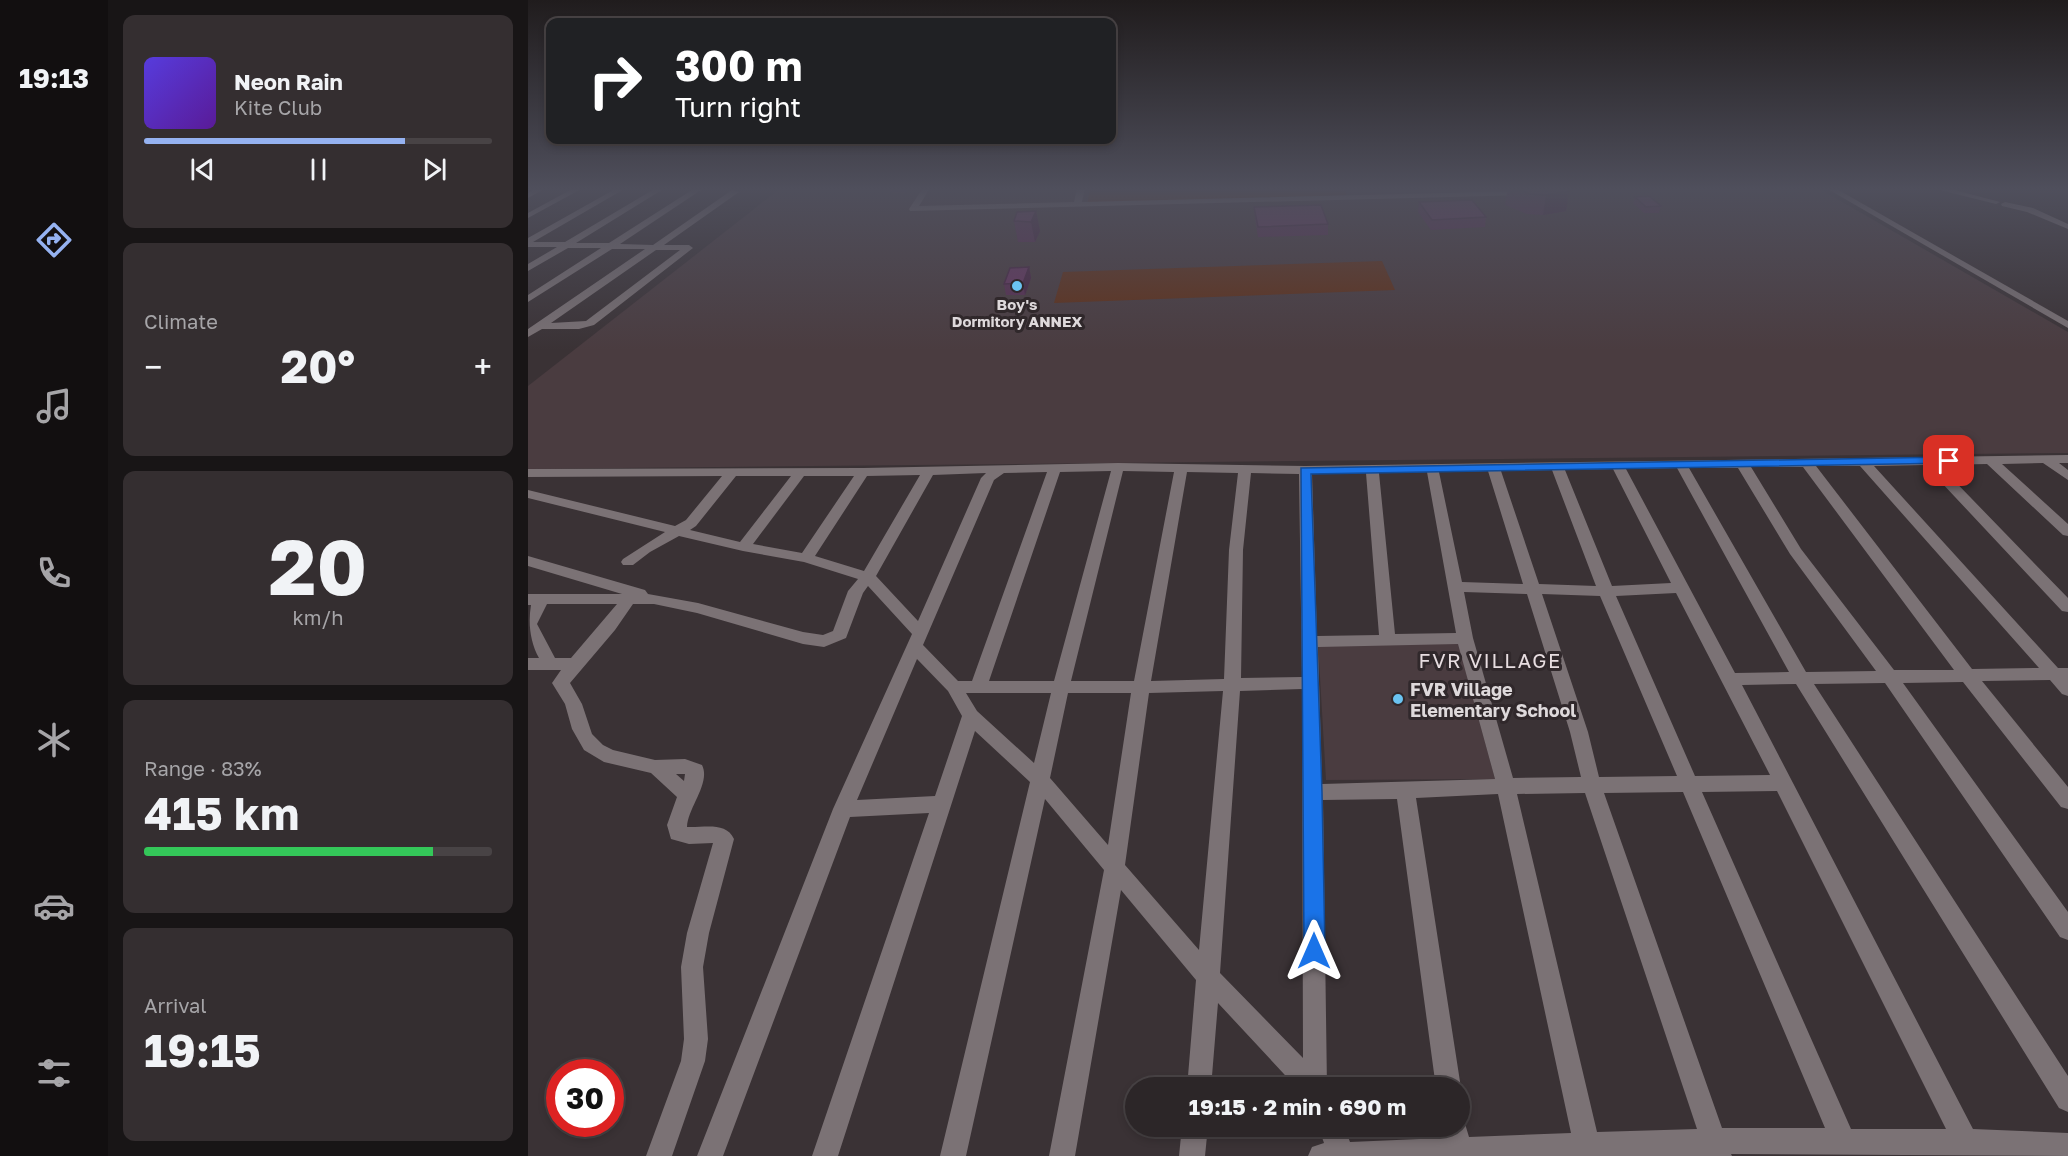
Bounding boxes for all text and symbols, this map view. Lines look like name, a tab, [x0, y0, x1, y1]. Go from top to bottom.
text: 300 m	[675, 40, 802, 90]
icon: right	[576, 42, 654, 120]
text: 19:13	[19, 62, 89, 94]
text: Neon Rain	[234, 68, 343, 95]
text: Turn right	[675, 91, 801, 123]
text: Kite Club	[234, 95, 322, 119]
icon: previous	[186, 153, 219, 186]
icon: pause	[302, 153, 335, 186]
icon: next	[418, 153, 451, 186]
icon: directions	[33, 219, 75, 261]
marker: Boy's Dormitory ANNEX	[1010, 279, 1024, 293]
place label: Boy's Dormitory ANNEX	[952, 295, 1082, 330]
text: Climate	[144, 309, 218, 333]
text: 20°	[281, 339, 355, 393]
text: −	[144, 347, 162, 386]
text: +	[474, 347, 492, 386]
icon: music	[33, 385, 75, 427]
pin	[1923, 435, 1974, 486]
icon: arrive	[1932, 444, 1965, 477]
text: 20	[269, 519, 367, 612]
icon: phone	[33, 552, 75, 594]
text: km/h	[293, 605, 343, 629]
district label: FVR VILLAGE	[1418, 648, 1562, 672]
place label: FVR Village Elementary School	[1410, 678, 1576, 721]
marker: FVR Village Elementary School	[1391, 692, 1405, 706]
icon: climate	[33, 719, 75, 761]
text: Range · 83%	[144, 756, 262, 780]
text: 415 km	[144, 786, 299, 840]
icon: car	[33, 885, 75, 927]
position arrow	[1282, 919, 1346, 983]
text: Arrival	[144, 993, 207, 1017]
text: 19:15	[144, 1023, 261, 1077]
icon: filters	[33, 1052, 75, 1094]
speed limit sign: 30	[546, 1059, 624, 1137]
text: 19:15 · 2 min · 690 m	[1189, 1093, 1406, 1120]

